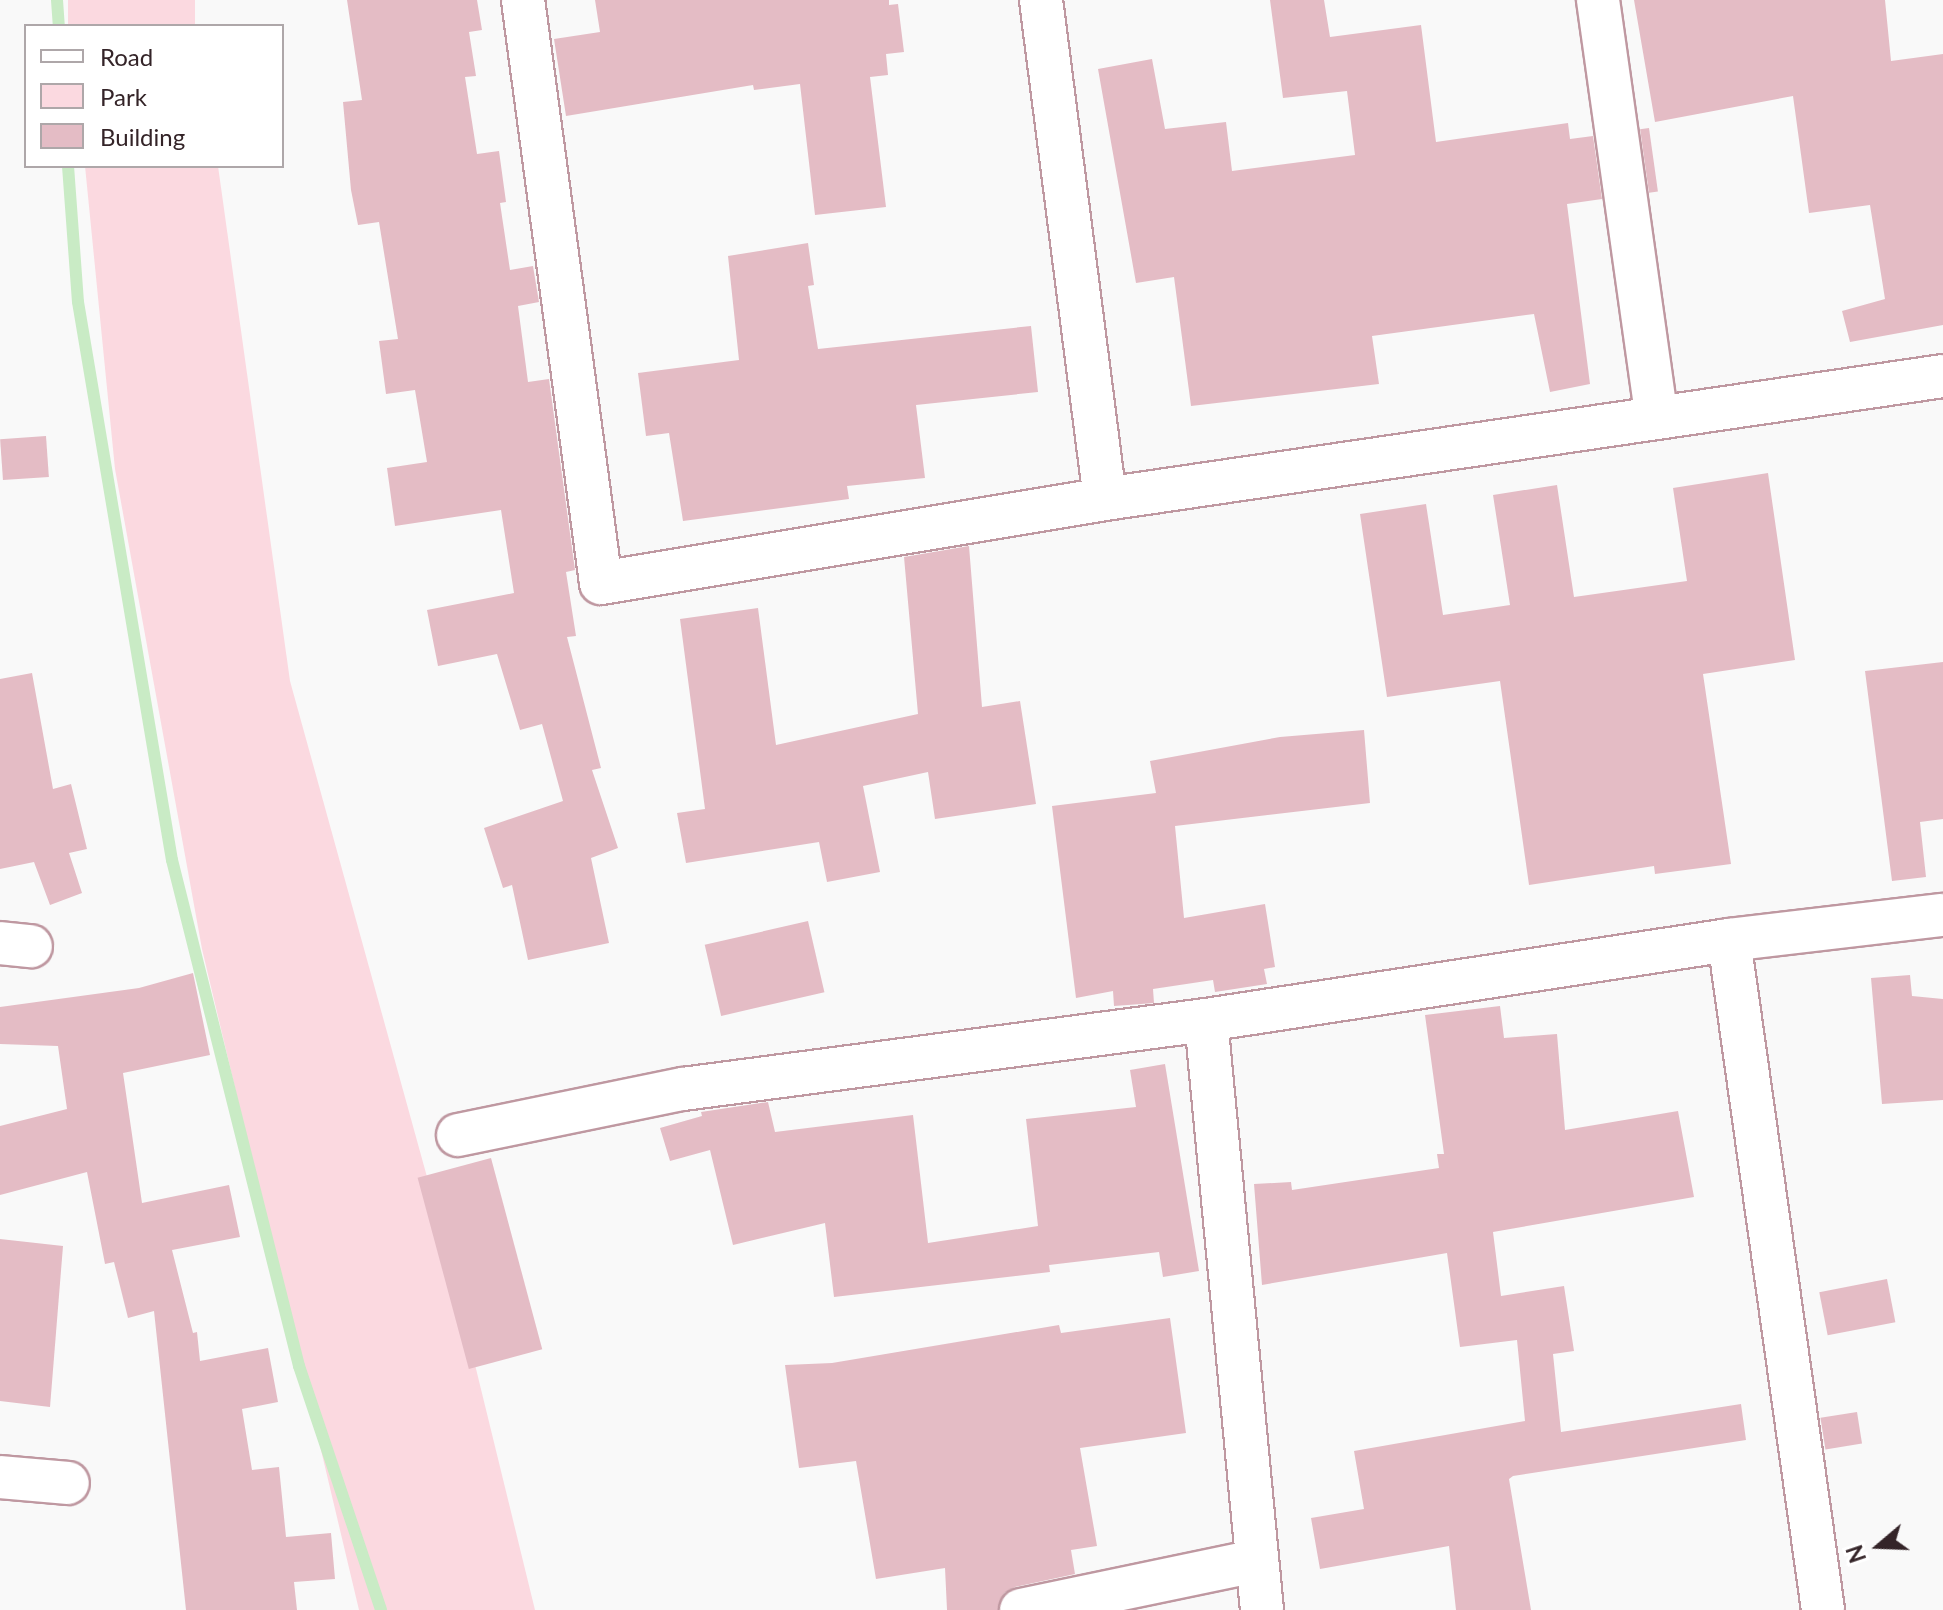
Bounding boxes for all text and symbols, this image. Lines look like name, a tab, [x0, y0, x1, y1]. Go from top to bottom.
legend	[24, 24, 284, 168]
text: Road	[100, 42, 153, 71]
text: Park	[100, 82, 147, 111]
text: Building	[100, 122, 185, 151]
north arrow	[1839, 1506, 1919, 1586]
text: N	[1840, 1542, 1871, 1566]

